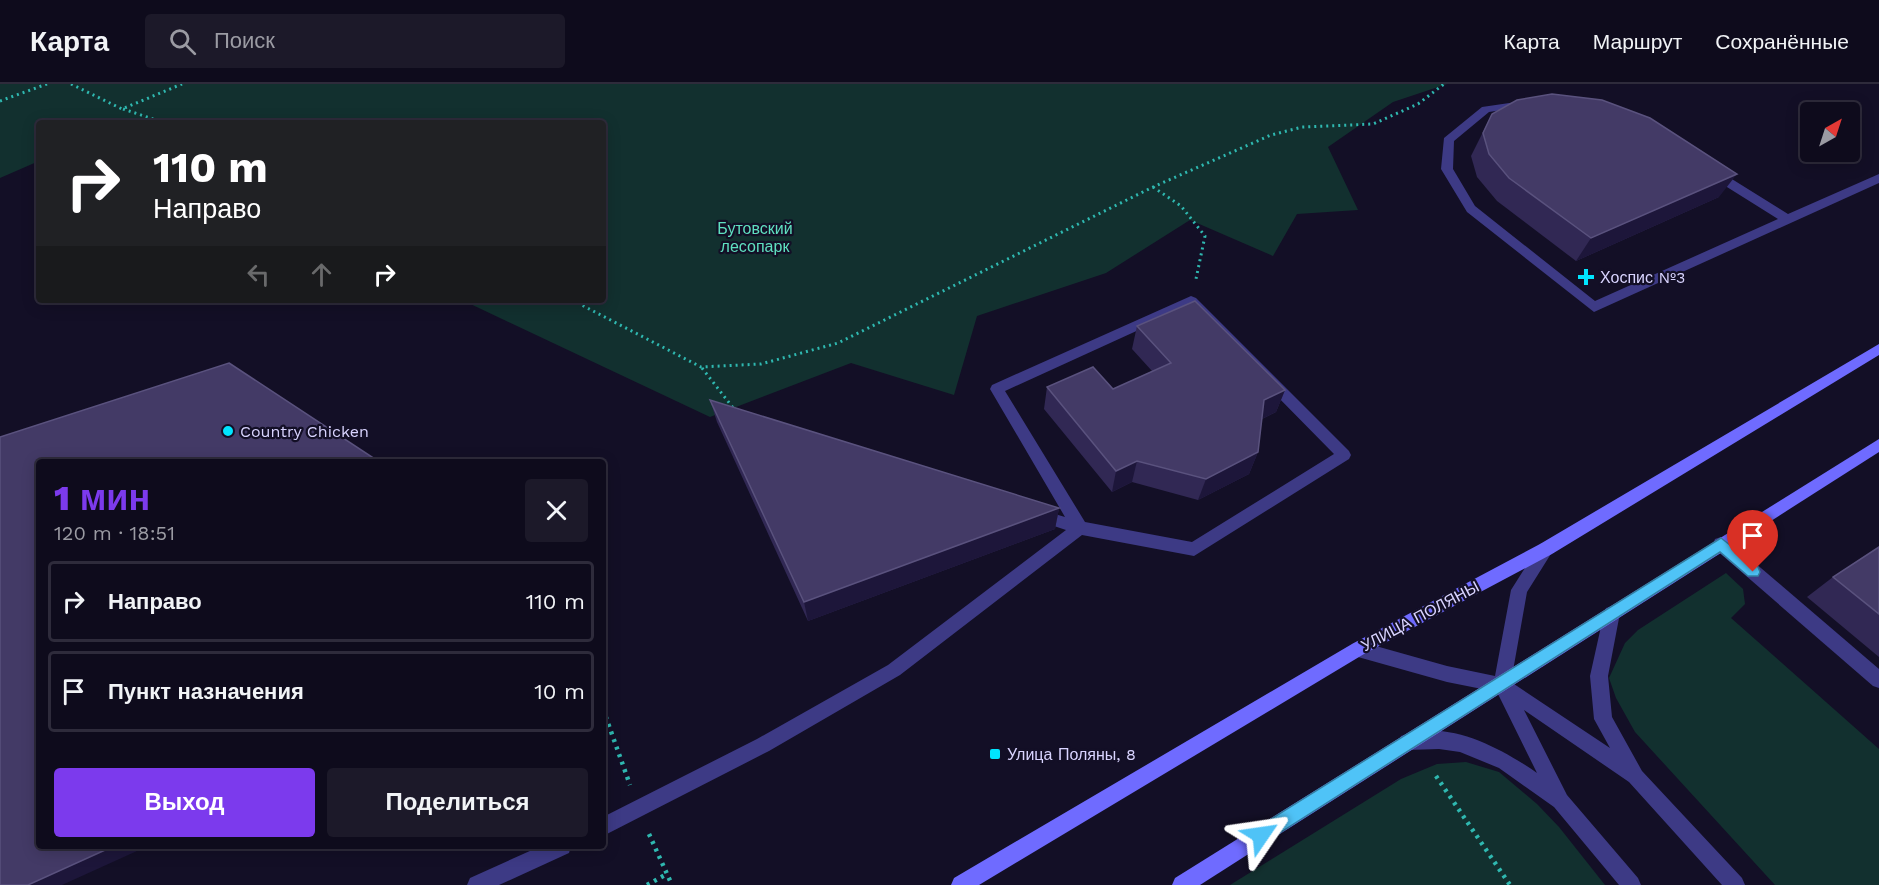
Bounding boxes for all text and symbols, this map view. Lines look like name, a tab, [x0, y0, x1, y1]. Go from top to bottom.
search box	[145, 14, 565, 68]
text: Карта	[30, 25, 109, 58]
icon: search	[166, 25, 199, 58]
text: Поиск	[214, 28, 275, 53]
text: Карта	[1504, 29, 1560, 54]
text: Маршрут	[1593, 29, 1682, 54]
text: Сохранённые	[1715, 29, 1849, 54]
north arrow	[1800, 102, 1860, 162]
map controls	[1800, 102, 1860, 162]
text: 110 m	[153, 143, 268, 192]
icon: right	[54, 144, 132, 222]
text: Направо	[153, 193, 261, 225]
park label: Бутовский лесопарк	[717, 219, 793, 256]
icon: left	[242, 258, 275, 291]
icon: ahead	[305, 258, 338, 291]
icon: right	[368, 258, 401, 291]
marker: Хоспис №3	[1577, 268, 1595, 286]
place label: Хоспис №3	[1600, 268, 1685, 287]
place label: Country Chicken	[240, 422, 369, 441]
marker: Country Chicken	[221, 424, 235, 438]
text: 1 мин	[54, 477, 150, 519]
button: close	[525, 479, 588, 542]
pin	[1727, 510, 1778, 572]
icon: arrive	[1736, 519, 1769, 552]
text: 120 m · 18:51	[54, 521, 175, 545]
street label: УЛИЦА ПОЛЯНЫ	[1358, 577, 1482, 655]
icon: right	[57, 585, 90, 618]
text: Направо	[108, 589, 202, 614]
text: 110 m	[526, 589, 585, 614]
icon: arrive	[57, 675, 90, 708]
text: Пункт назначения	[108, 679, 304, 704]
text: 10 m	[534, 679, 585, 704]
place label: Улица Поляны, 8	[1007, 745, 1136, 764]
marker: Улица Поляны, 8	[988, 747, 1002, 761]
button: Выход	[54, 768, 315, 837]
button: Поделиться	[327, 768, 588, 837]
position arrow	[1229, 803, 1293, 867]

